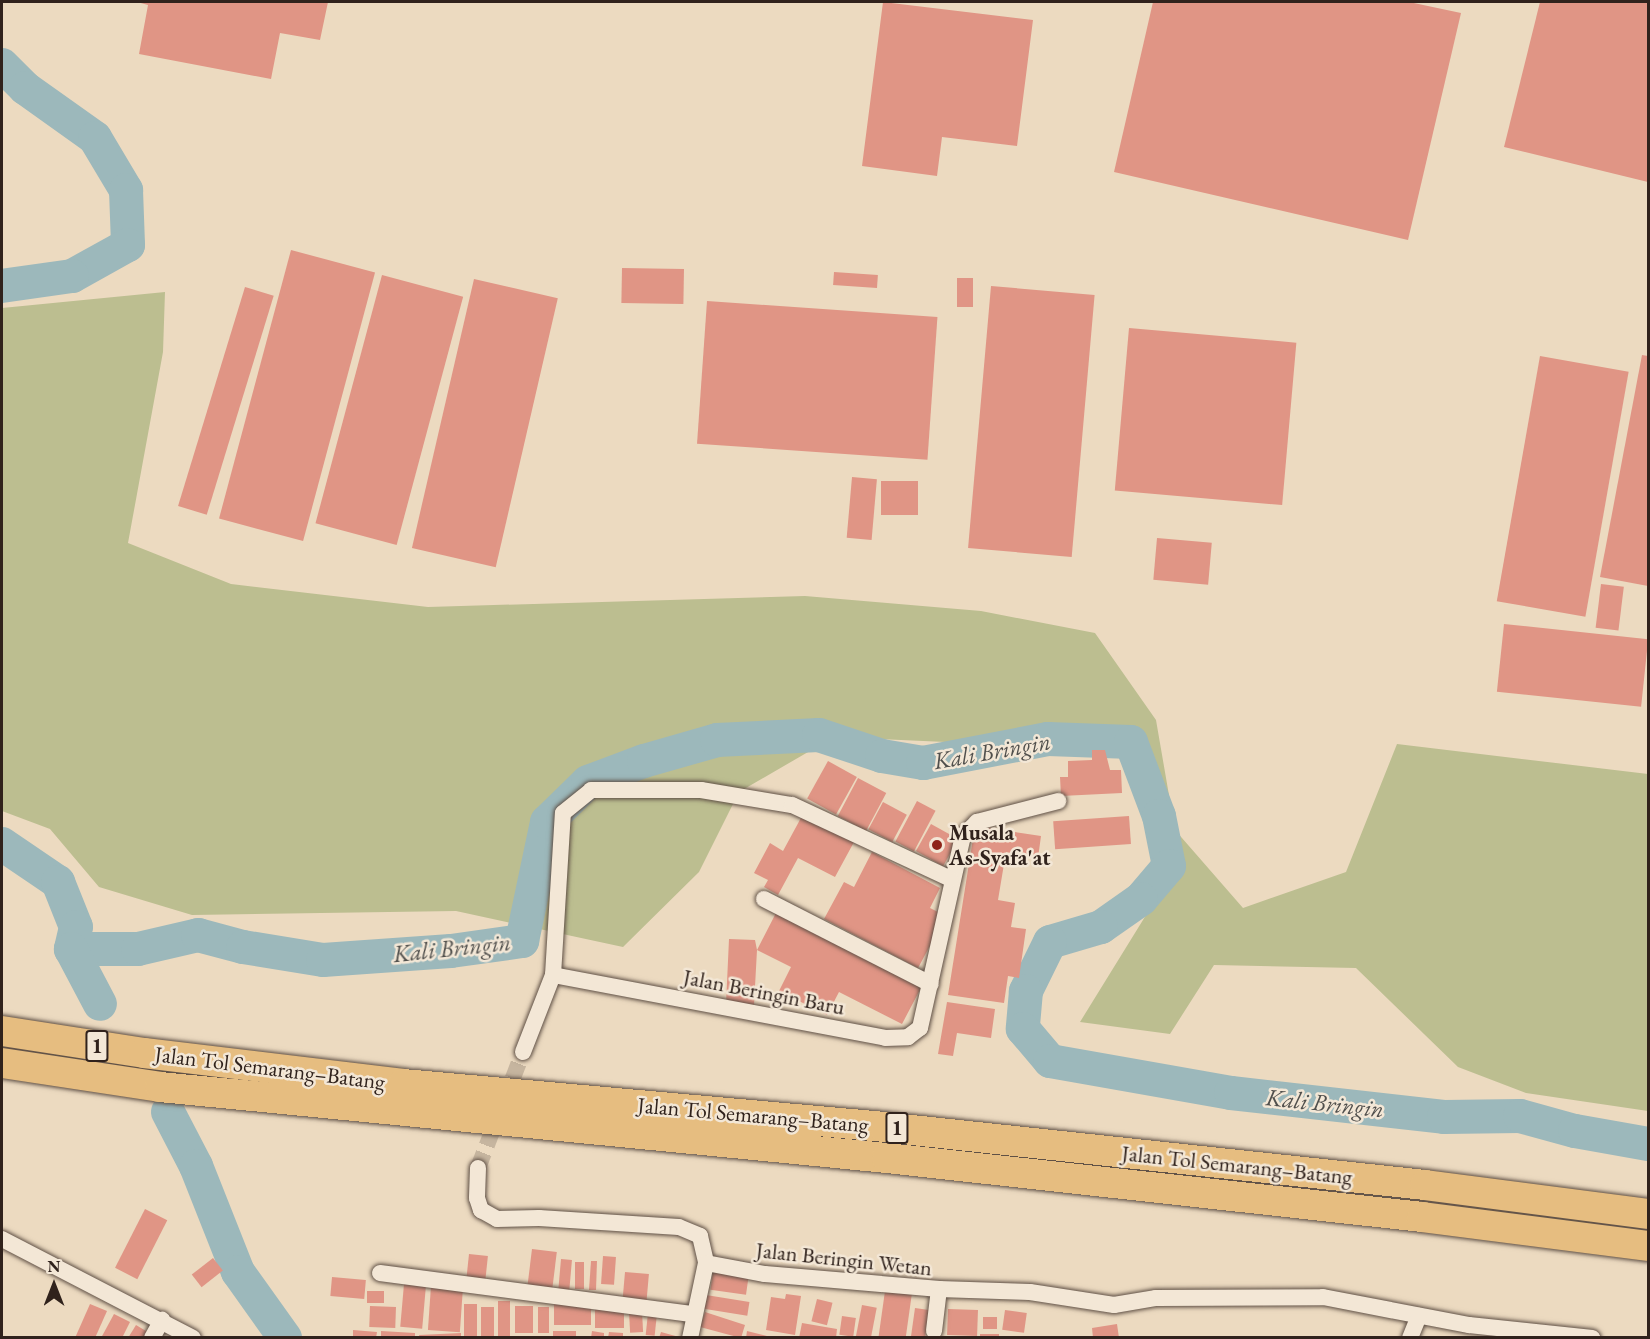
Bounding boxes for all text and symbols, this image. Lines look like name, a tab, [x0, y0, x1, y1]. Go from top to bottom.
water label: Kali Bringin	[931, 727, 1053, 775]
place label: Musala As-Syafa'at	[949, 819, 1051, 870]
marker: Musala As-Syafa'at	[930, 838, 944, 852]
water label: Kali Bringin	[392, 927, 512, 969]
street label: Jalan Beringin Baru	[681, 963, 847, 1021]
road number: 1	[85, 1028, 109, 1064]
street label: Jalan Tol Semarang–Batang	[153, 1041, 387, 1095]
water label: Kali Bringin	[1265, 1082, 1385, 1124]
street label: Jalan Tol Semarang–Batang	[636, 1092, 870, 1138]
road number: 1	[885, 1110, 909, 1146]
street label: Jalan Tol Semarang–Batang	[1120, 1140, 1354, 1190]
street label: Jalan Beringin Wetan	[755, 1237, 933, 1281]
north arrow	[24, 1255, 84, 1315]
text: N	[48, 1256, 60, 1277]

